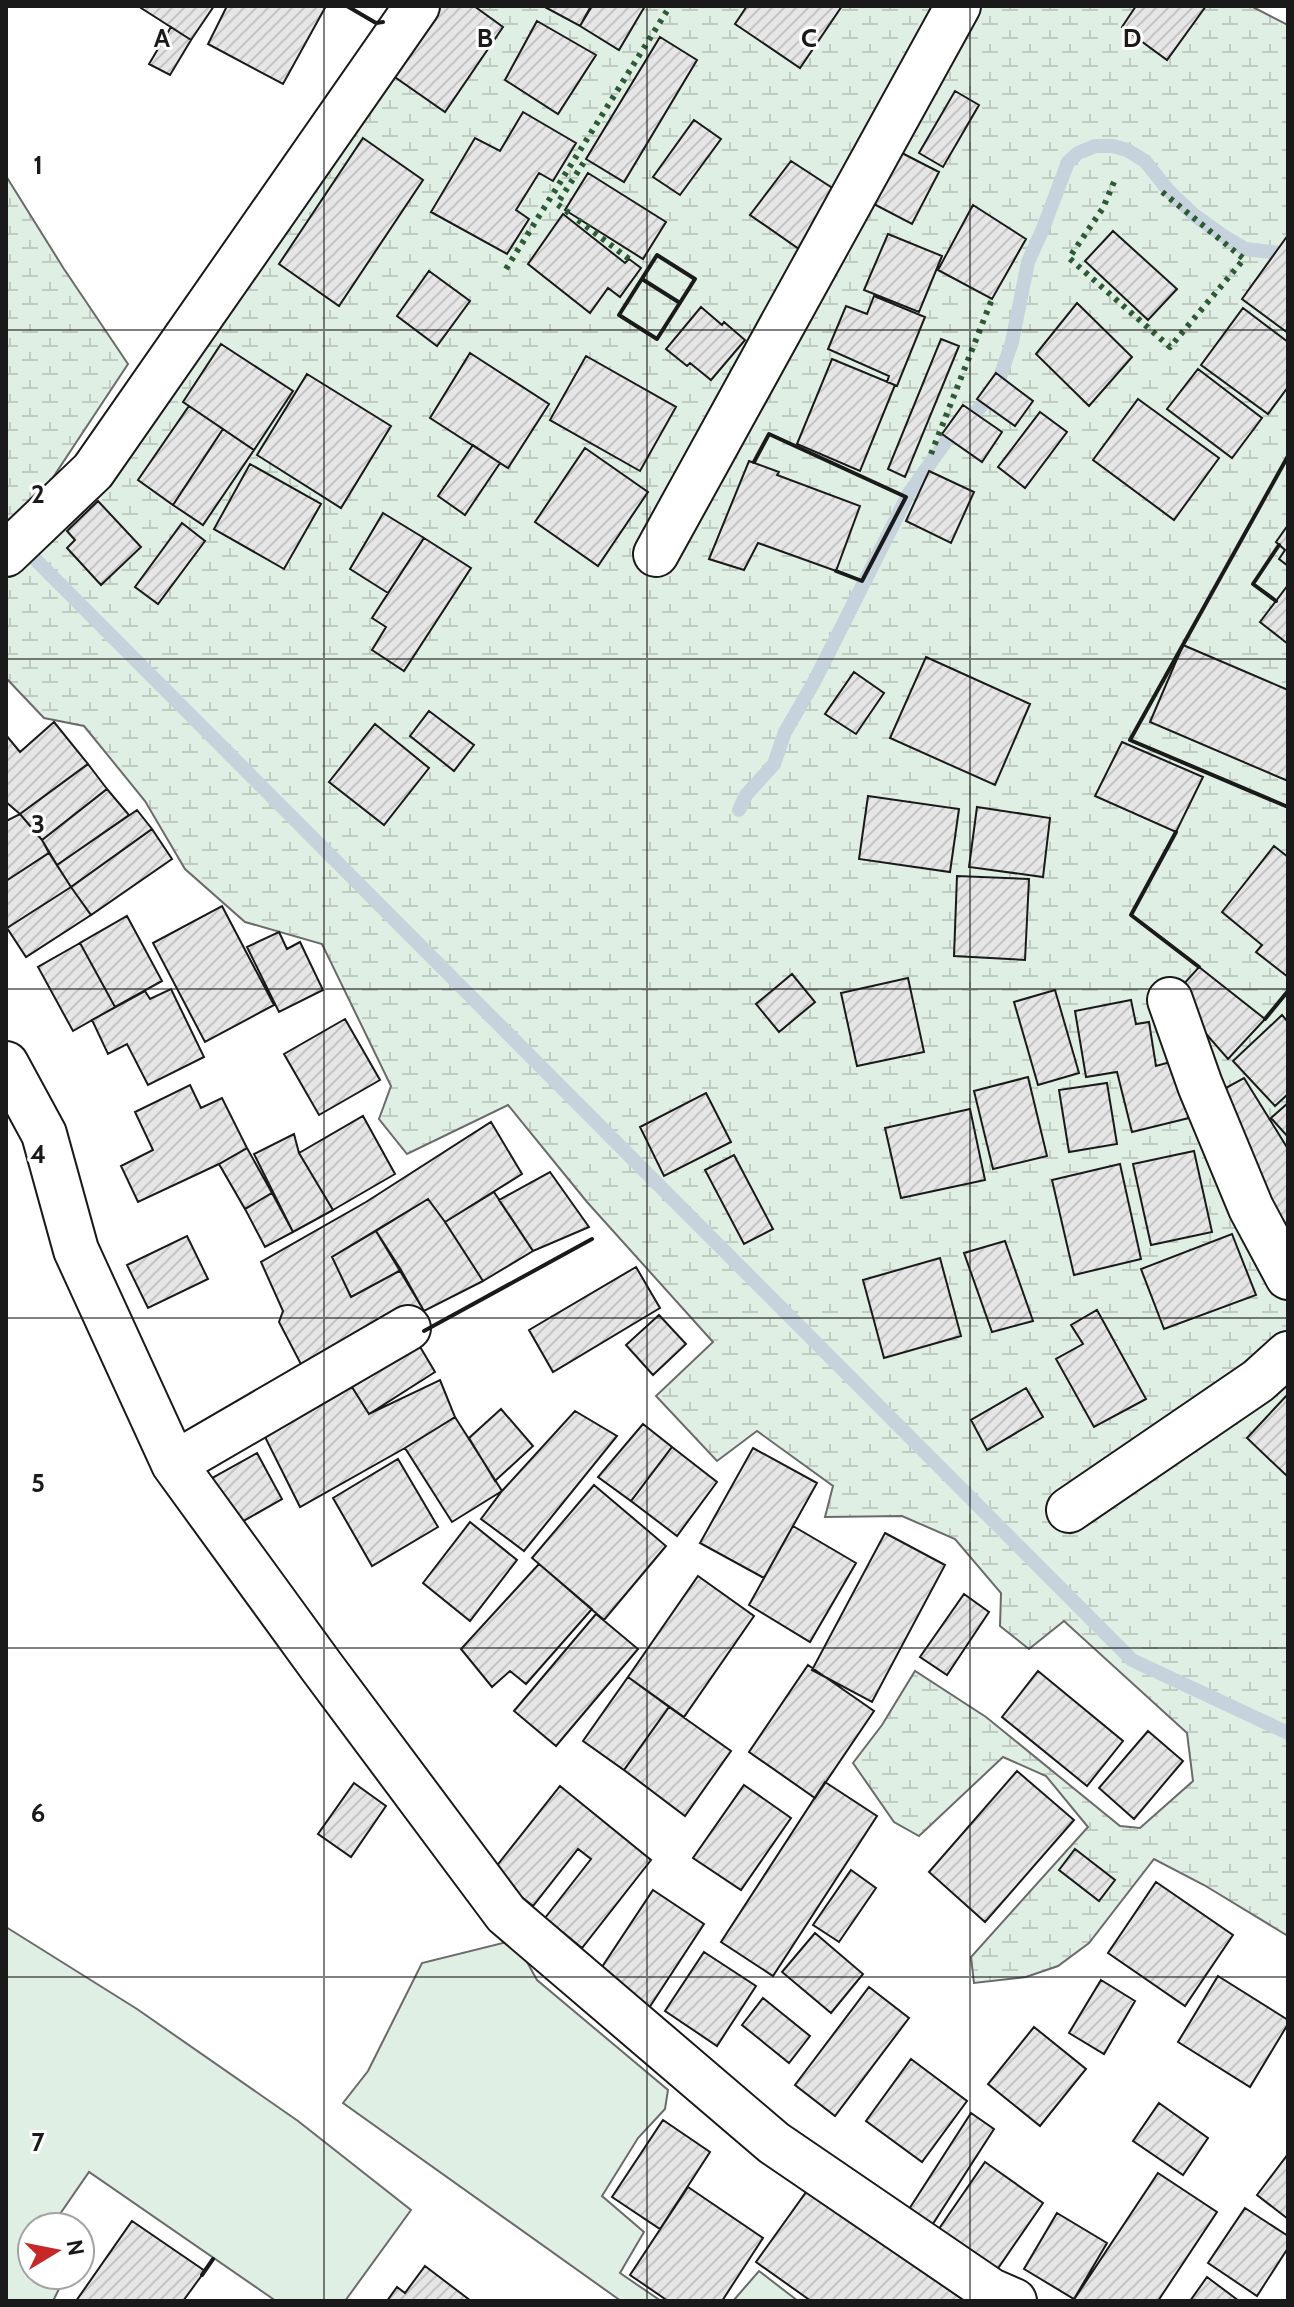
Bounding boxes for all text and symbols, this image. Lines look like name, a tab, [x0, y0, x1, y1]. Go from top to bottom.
text: A	[154, 22, 171, 54]
text: B	[477, 22, 493, 54]
text: C	[801, 22, 817, 54]
text: D	[1123, 22, 1141, 54]
text: 1	[33, 149, 43, 181]
text: 2	[31, 478, 45, 510]
text: 3	[31, 808, 45, 840]
text: 4	[30, 1138, 46, 1170]
text: 5	[31, 1467, 45, 1499]
text: 6	[31, 1797, 45, 1829]
text: 7	[31, 2126, 45, 2158]
north arrow	[16, 2211, 96, 2291]
text: N	[61, 2238, 90, 2258]

